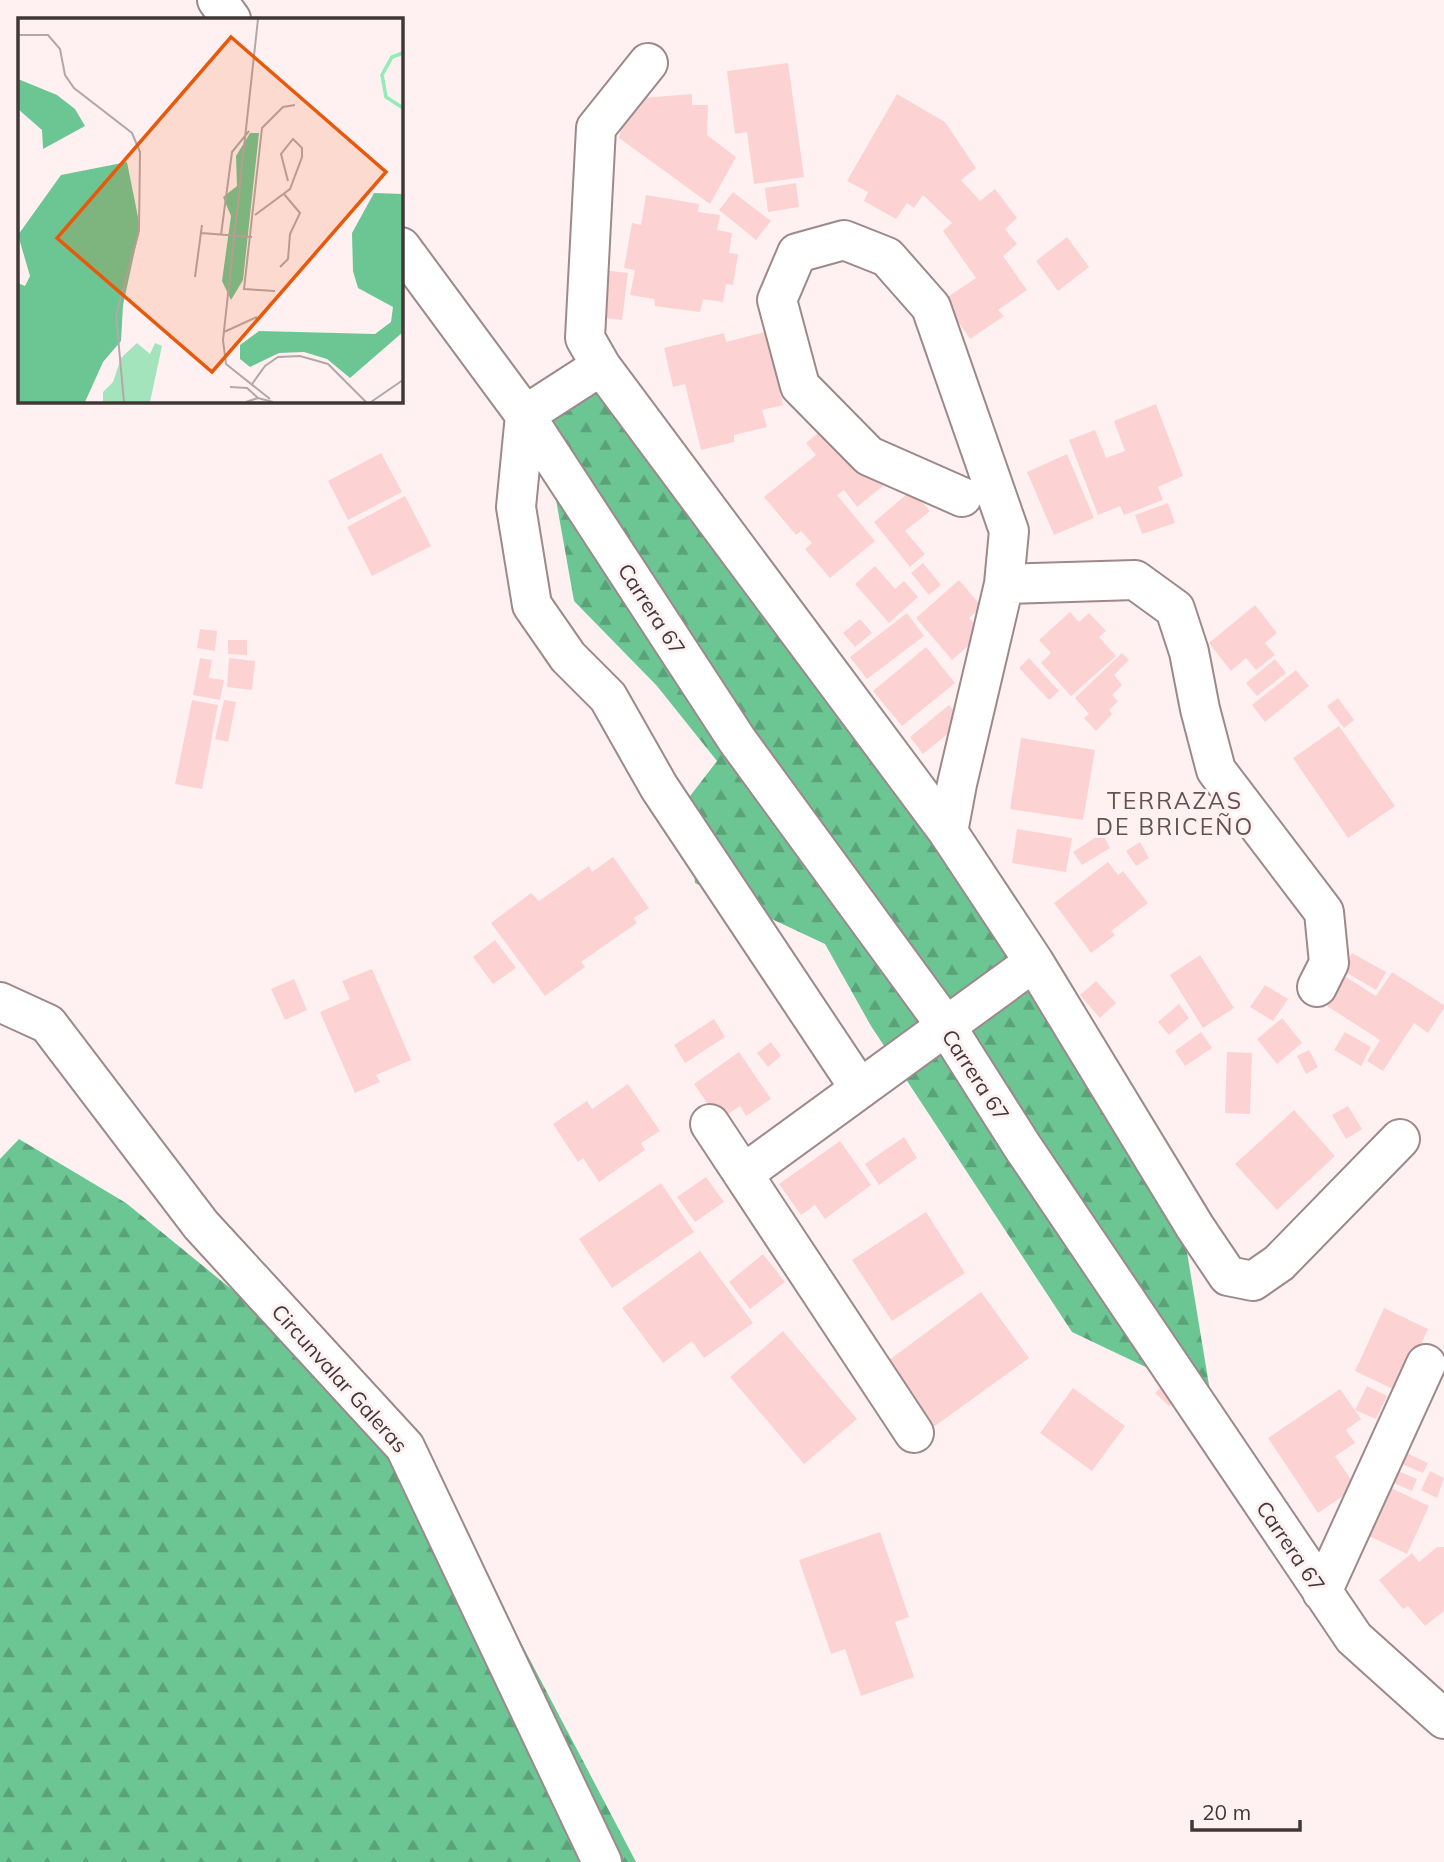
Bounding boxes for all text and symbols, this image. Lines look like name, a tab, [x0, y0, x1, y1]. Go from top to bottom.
inset map	[18, 18, 402, 402]
street label: Carrera 67	[613, 558, 691, 660]
district label: TERRAZAS DE BRICEÑO	[1096, 786, 1254, 841]
street label: Carrera 67	[937, 1024, 1015, 1126]
street label: Circunvalar Galeras	[267, 1298, 413, 1458]
street label: Carrera 67	[1251, 1496, 1331, 1596]
scale bar	[1192, 1788, 1300, 1832]
text: 20 m	[1202, 1799, 1251, 1825]

